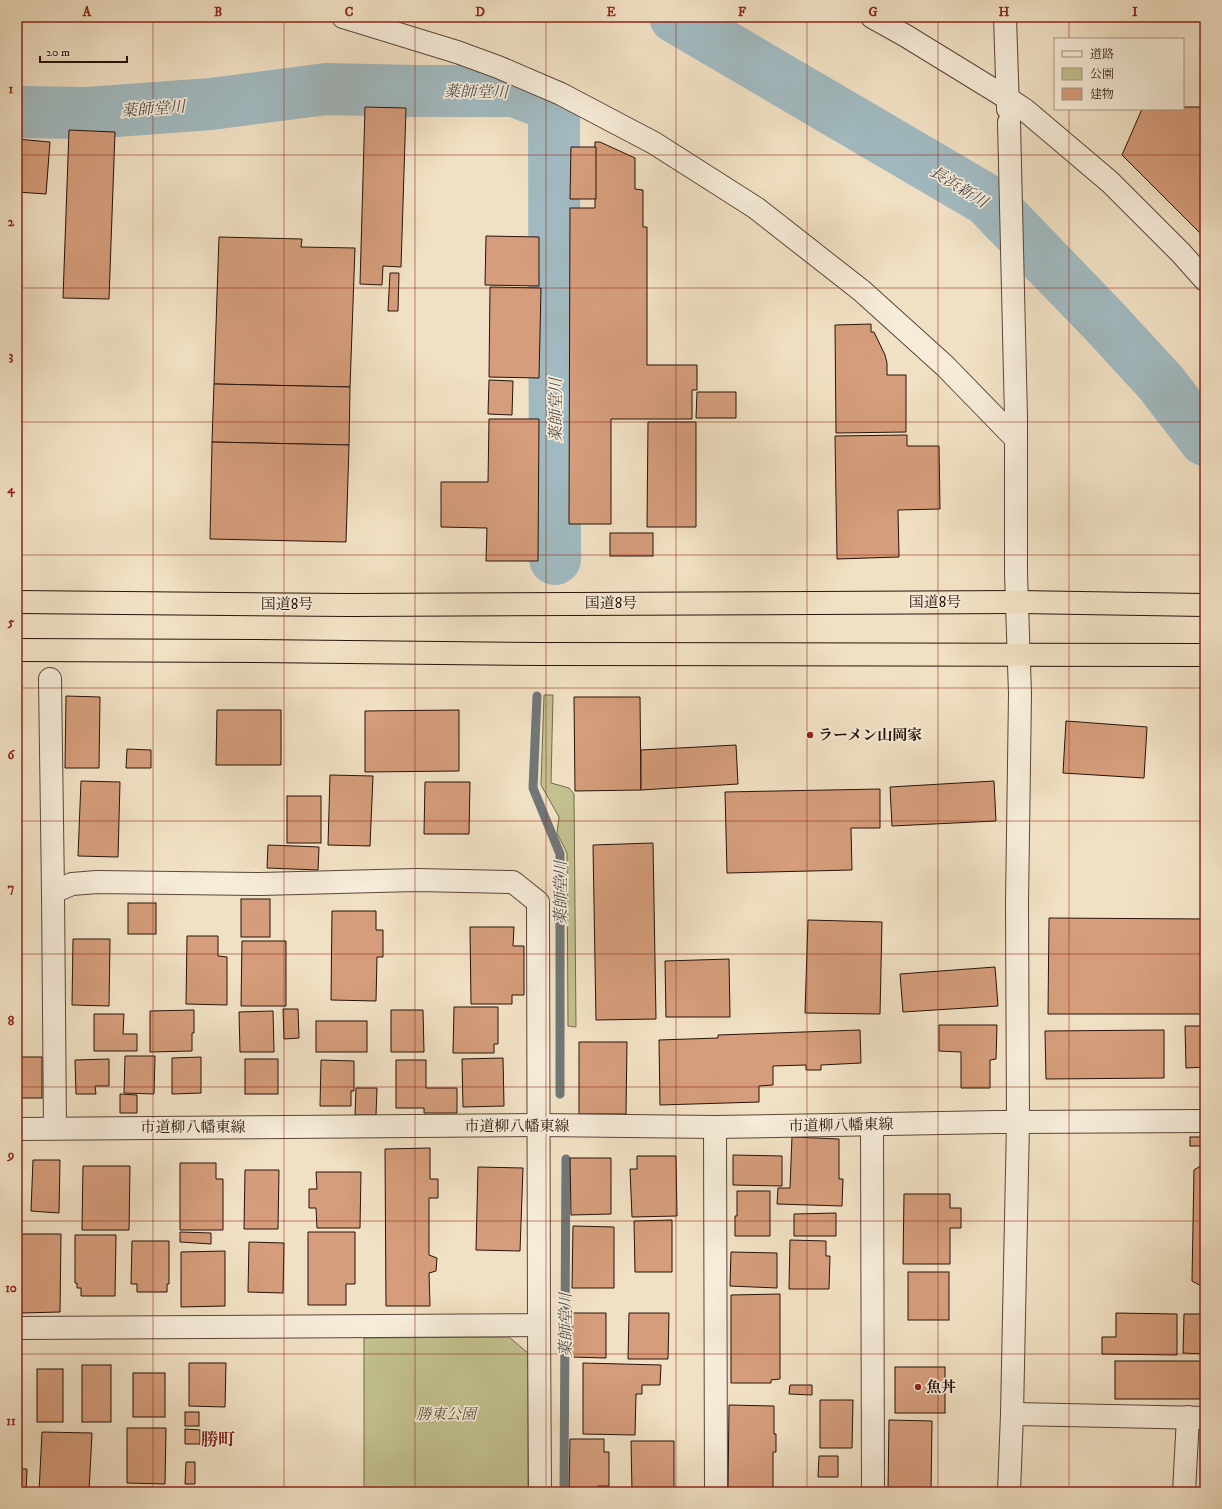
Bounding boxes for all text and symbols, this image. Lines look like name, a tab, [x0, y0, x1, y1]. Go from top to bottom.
text: A	[82, 4, 92, 20]
text: B	[214, 4, 222, 20]
text: C	[345, 4, 354, 20]
text: D	[475, 4, 485, 20]
text: E	[606, 4, 616, 20]
text: F	[738, 4, 747, 20]
text: G	[868, 4, 878, 20]
text: H	[999, 4, 1010, 20]
text: I	[1132, 4, 1138, 20]
scale bar	[40, 38, 127, 64]
legend	[1054, 38, 1184, 110]
text: 20 m	[46, 45, 70, 60]
text: 道路	[1090, 47, 1114, 62]
text: 公園	[1090, 67, 1114, 82]
text: 1	[9, 81, 14, 97]
water label: 薬師堂川	[444, 81, 510, 103]
text: 建物	[1090, 87, 1114, 102]
water label: 薬師堂川	[120, 97, 188, 121]
water label: 長浜新川	[926, 161, 993, 213]
text: 2	[8, 214, 15, 230]
text: 3	[9, 348, 14, 364]
water label: 薬師堂川	[546, 376, 566, 442]
text: 4	[6, 481, 15, 498]
street label: 国道8号	[909, 593, 961, 612]
street label: 国道8号	[585, 594, 637, 613]
street label: 国道8号	[261, 595, 313, 614]
text: 5	[7, 614, 15, 630]
place label: ラーメン山岡家	[818, 726, 922, 745]
marker: ラーメン山岡家	[805, 730, 815, 740]
text: 6	[8, 747, 16, 763]
water label: 薬師堂川	[551, 859, 571, 925]
text: 7	[8, 880, 15, 896]
text: 8	[8, 1013, 15, 1029]
street label: 市道柳八幡東線	[788, 1115, 894, 1136]
street label: 市道柳八幡東線	[464, 1117, 570, 1136]
street label: 市道柳八幡東線	[140, 1118, 246, 1137]
text: 9	[7, 1147, 14, 1163]
text: 10	[5, 1280, 17, 1296]
water label: 薬師堂川	[556, 1291, 576, 1357]
place label: 魚丼	[926, 1378, 956, 1397]
marker: 魚丼	[913, 1382, 923, 1392]
park label: 勝東公園	[416, 1405, 479, 1424]
text: 11	[6, 1413, 16, 1429]
district label: 勝町	[201, 1429, 235, 1451]

